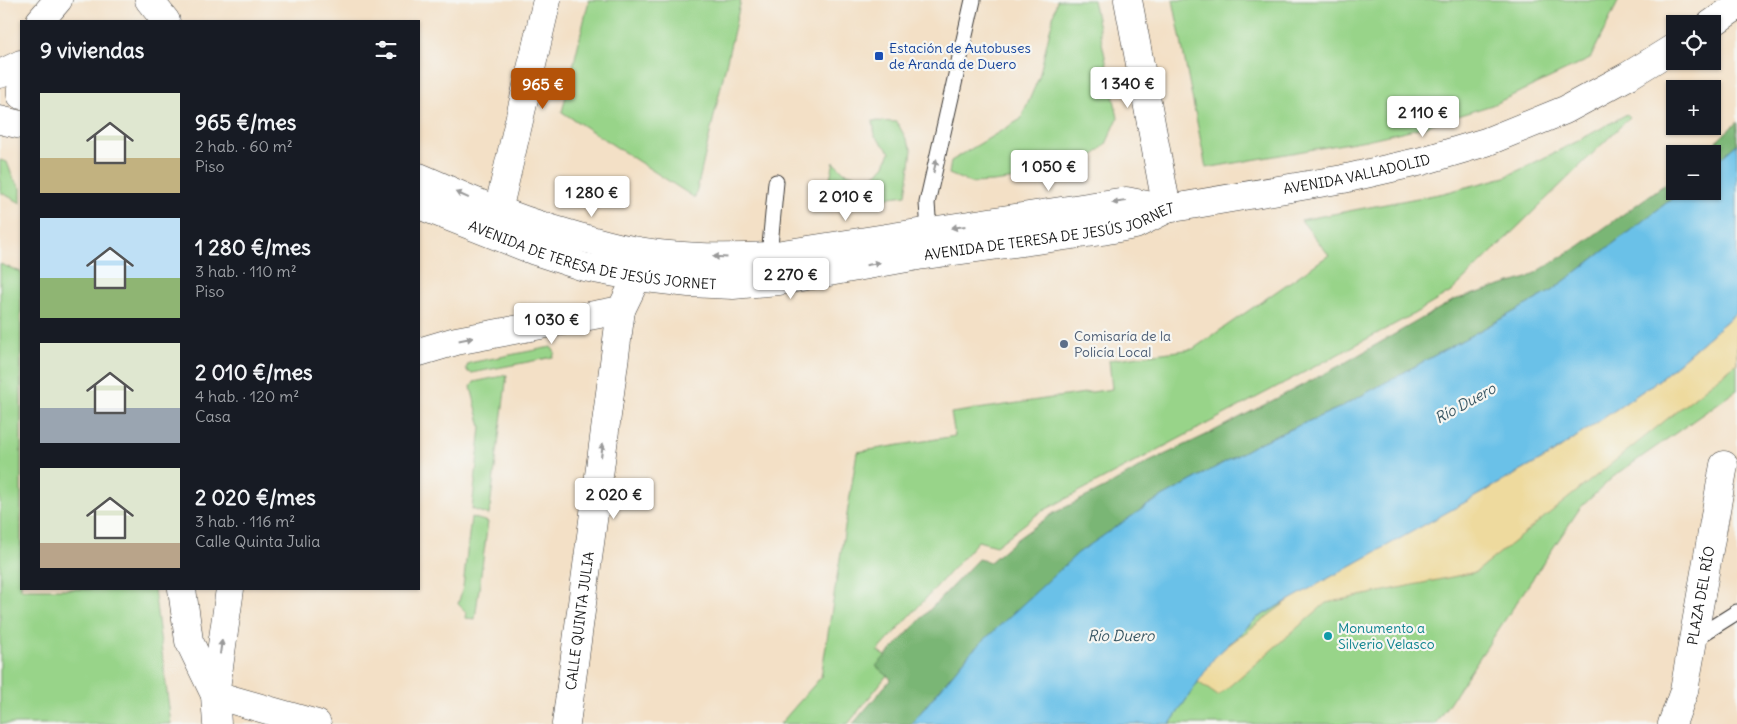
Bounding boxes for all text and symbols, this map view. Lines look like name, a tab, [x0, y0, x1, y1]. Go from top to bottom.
map controls	[1666, 15, 1721, 200]
button: locate	[1666, 15, 1721, 70]
icon: filters	[372, 36, 400, 64]
text: 9 viviendas	[40, 37, 144, 64]
place label: Estación de Autobuses de Aranda de Duero	[889, 39, 1031, 73]
marker: Estación de Autobuses de Aranda de Duero	[873, 50, 885, 62]
pin: 1 340 €	[1082, 66, 1174, 109]
pin: 965 €	[508, 68, 578, 110]
text: 1 340 €	[1101, 73, 1155, 93]
text: 965 €	[522, 74, 564, 94]
button: +	[1666, 80, 1721, 135]
pin: 2 110 €	[1377, 96, 1469, 138]
text: 2 110 €	[1398, 102, 1448, 122]
text: 965 €/mes	[195, 109, 296, 136]
icon: home	[80, 113, 140, 173]
text: 2 hab. · 60 m²	[195, 136, 293, 156]
button: −	[1666, 145, 1721, 200]
pin: 1 050 €	[1003, 150, 1095, 192]
street label: AVENIDA VALLADOLID	[1282, 150, 1432, 198]
text: Piso	[195, 156, 224, 176]
text: 1 050 €	[1022, 156, 1076, 176]
one-way arrow	[931, 158, 939, 173]
pin: 1 280 €	[546, 176, 638, 218]
pin: 2 010 €	[800, 180, 892, 222]
text: 1 280 €	[566, 182, 618, 202]
text: 2 010 €	[819, 186, 873, 206]
one-way arrow	[455, 190, 469, 198]
street label: AVENIDA DE TERESA DE JESÚS JORNET	[923, 199, 1175, 264]
one-way arrow	[1110, 199, 1126, 207]
street label: AVENIDA DE TERESA DE JESÚS JORNET	[466, 217, 717, 293]
one-way arrow	[950, 223, 966, 231]
text: 1 280 €/mes	[195, 234, 311, 261]
icon: home	[80, 238, 140, 298]
one-way arrow	[712, 253, 728, 261]
pin: 2 270 €	[745, 258, 837, 300]
one-way arrow	[866, 260, 882, 268]
text: 3 hab. · 110 m²	[195, 261, 297, 281]
text: 2 270 €	[764, 264, 818, 284]
text: Piso	[195, 281, 224, 301]
pin: 1 030 €	[506, 302, 598, 345]
text: 1 030 €	[525, 309, 579, 329]
place label: Comisaría de la Policía Local	[1074, 327, 1171, 361]
one-way arrow	[458, 335, 474, 343]
marker: Comisaría de la Policía Local	[1058, 338, 1070, 350]
text: 2 010 €/mes	[195, 359, 313, 386]
icon: home	[80, 363, 140, 423]
water label: Río Duero	[1431, 378, 1500, 427]
text: 4 hab. · 120 m²	[195, 386, 299, 406]
text: Casa	[195, 406, 231, 426]
one-way arrow	[598, 442, 606, 458]
pin: 2 020 €	[568, 478, 660, 520]
text: 2 020 €/mes	[195, 484, 316, 511]
text: 2 020 €	[586, 484, 642, 504]
icon: home	[80, 488, 140, 548]
text: 3 hab. · 116 m²	[195, 511, 295, 531]
text: Calle Quinta Julia	[195, 531, 320, 551]
street label: PLAZA DEL RÍO	[1683, 545, 1718, 646]
street label: CALLE QUINTA JULIA	[562, 550, 598, 691]
place label: Monumento a Silverio Velasco	[1338, 619, 1435, 653]
water label: Río Duero	[1088, 626, 1156, 645]
marker: Monumento a Silverio Velasco	[1322, 630, 1334, 642]
one-way arrow	[218, 639, 226, 655]

